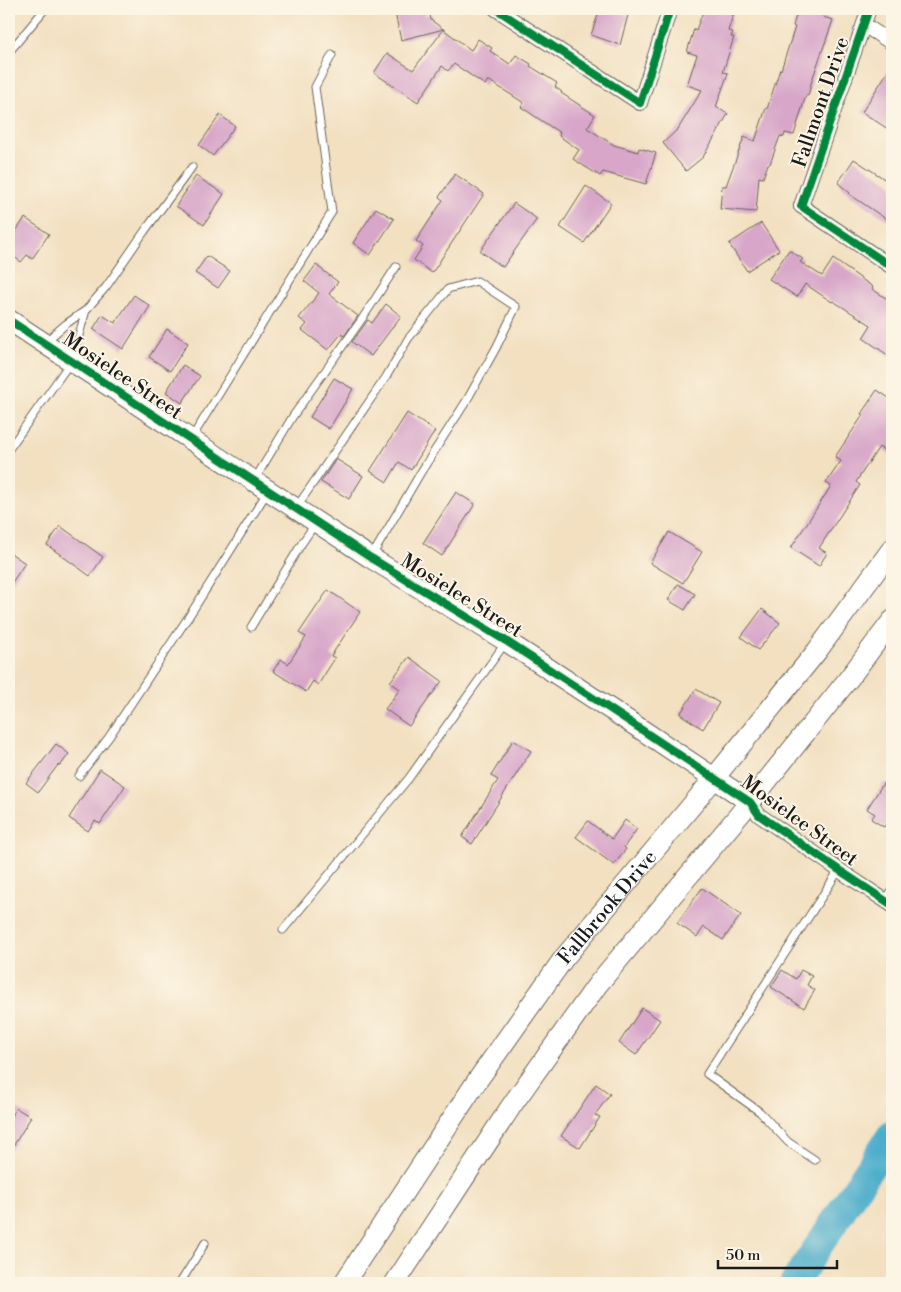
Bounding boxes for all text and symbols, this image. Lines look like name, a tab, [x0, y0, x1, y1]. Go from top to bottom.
street label: Fallmont Drive	[787, 34, 855, 171]
street label: Mosielee Street	[58, 327, 187, 425]
street label: Mosielee Street	[396, 549, 527, 644]
street label: Mosielee Street	[736, 770, 863, 872]
street label: Fallbrook Drive	[553, 846, 663, 970]
scale bar	[718, 1237, 837, 1269]
text: 50 m	[726, 1246, 760, 1265]

